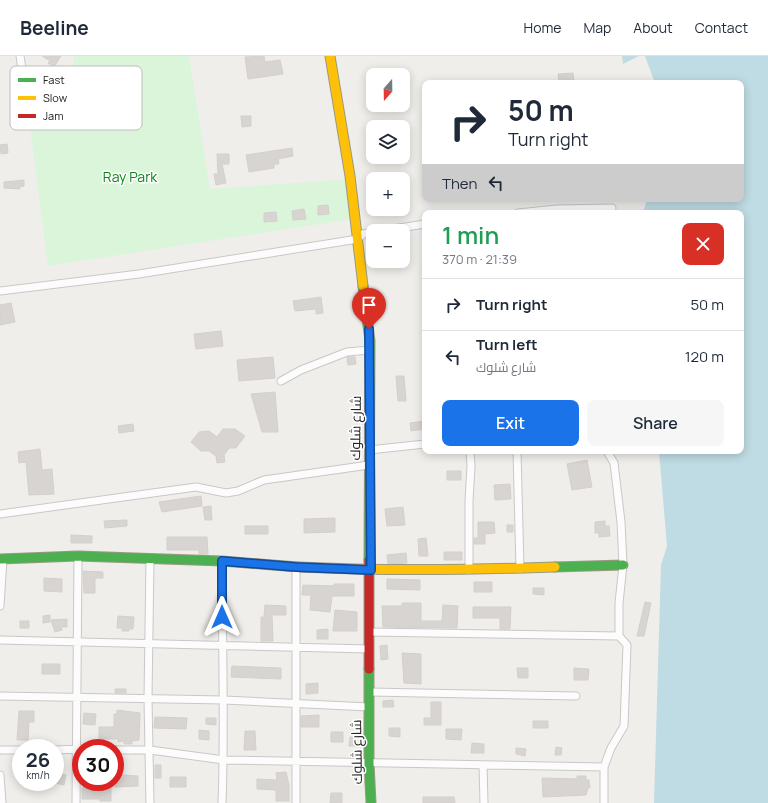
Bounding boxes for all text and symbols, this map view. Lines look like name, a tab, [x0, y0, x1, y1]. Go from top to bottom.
text: Beeline	[20, 15, 89, 41]
text: Home	[524, 18, 561, 37]
text: Map	[583, 18, 611, 37]
text: About	[633, 18, 673, 37]
text: Contact	[695, 18, 748, 37]
legend	[10, 66, 142, 130]
north arrow	[366, 68, 410, 112]
map controls	[366, 68, 410, 268]
text: Fast	[43, 72, 65, 87]
text: Slow	[43, 90, 68, 105]
text: 50 m	[508, 91, 574, 129]
icon: right	[442, 96, 494, 148]
text: Jam	[43, 108, 64, 123]
button: layers	[366, 120, 410, 164]
text: Turn right	[508, 127, 589, 151]
park label: Ray Park	[103, 167, 158, 186]
button: +	[366, 172, 410, 216]
icon: left	[485, 172, 507, 194]
text: Then	[442, 173, 477, 194]
text: 1 min	[442, 218, 499, 251]
button: close	[682, 223, 724, 265]
button: −	[366, 224, 410, 268]
text: 370 m · 21:39	[442, 250, 517, 268]
pin	[352, 288, 386, 329]
icon: arrive	[358, 294, 380, 316]
icon: right	[442, 294, 464, 316]
text: Turn right	[476, 294, 547, 315]
text: 50 m	[690, 294, 724, 315]
text: Turn left	[476, 334, 538, 355]
icon: left	[442, 346, 464, 368]
text: 120 m	[685, 346, 724, 367]
text: شارع شلوك	[476, 358, 536, 376]
street label: شارع شلوك	[345, 395, 365, 461]
button: Exit	[442, 400, 579, 446]
button: Share	[587, 400, 724, 446]
position arrow	[201, 596, 243, 638]
street label: شارع شلوك	[346, 719, 366, 785]
speed limit sign: 30	[72, 739, 124, 791]
text: 26	[26, 746, 50, 773]
text: km/h	[26, 768, 50, 782]

